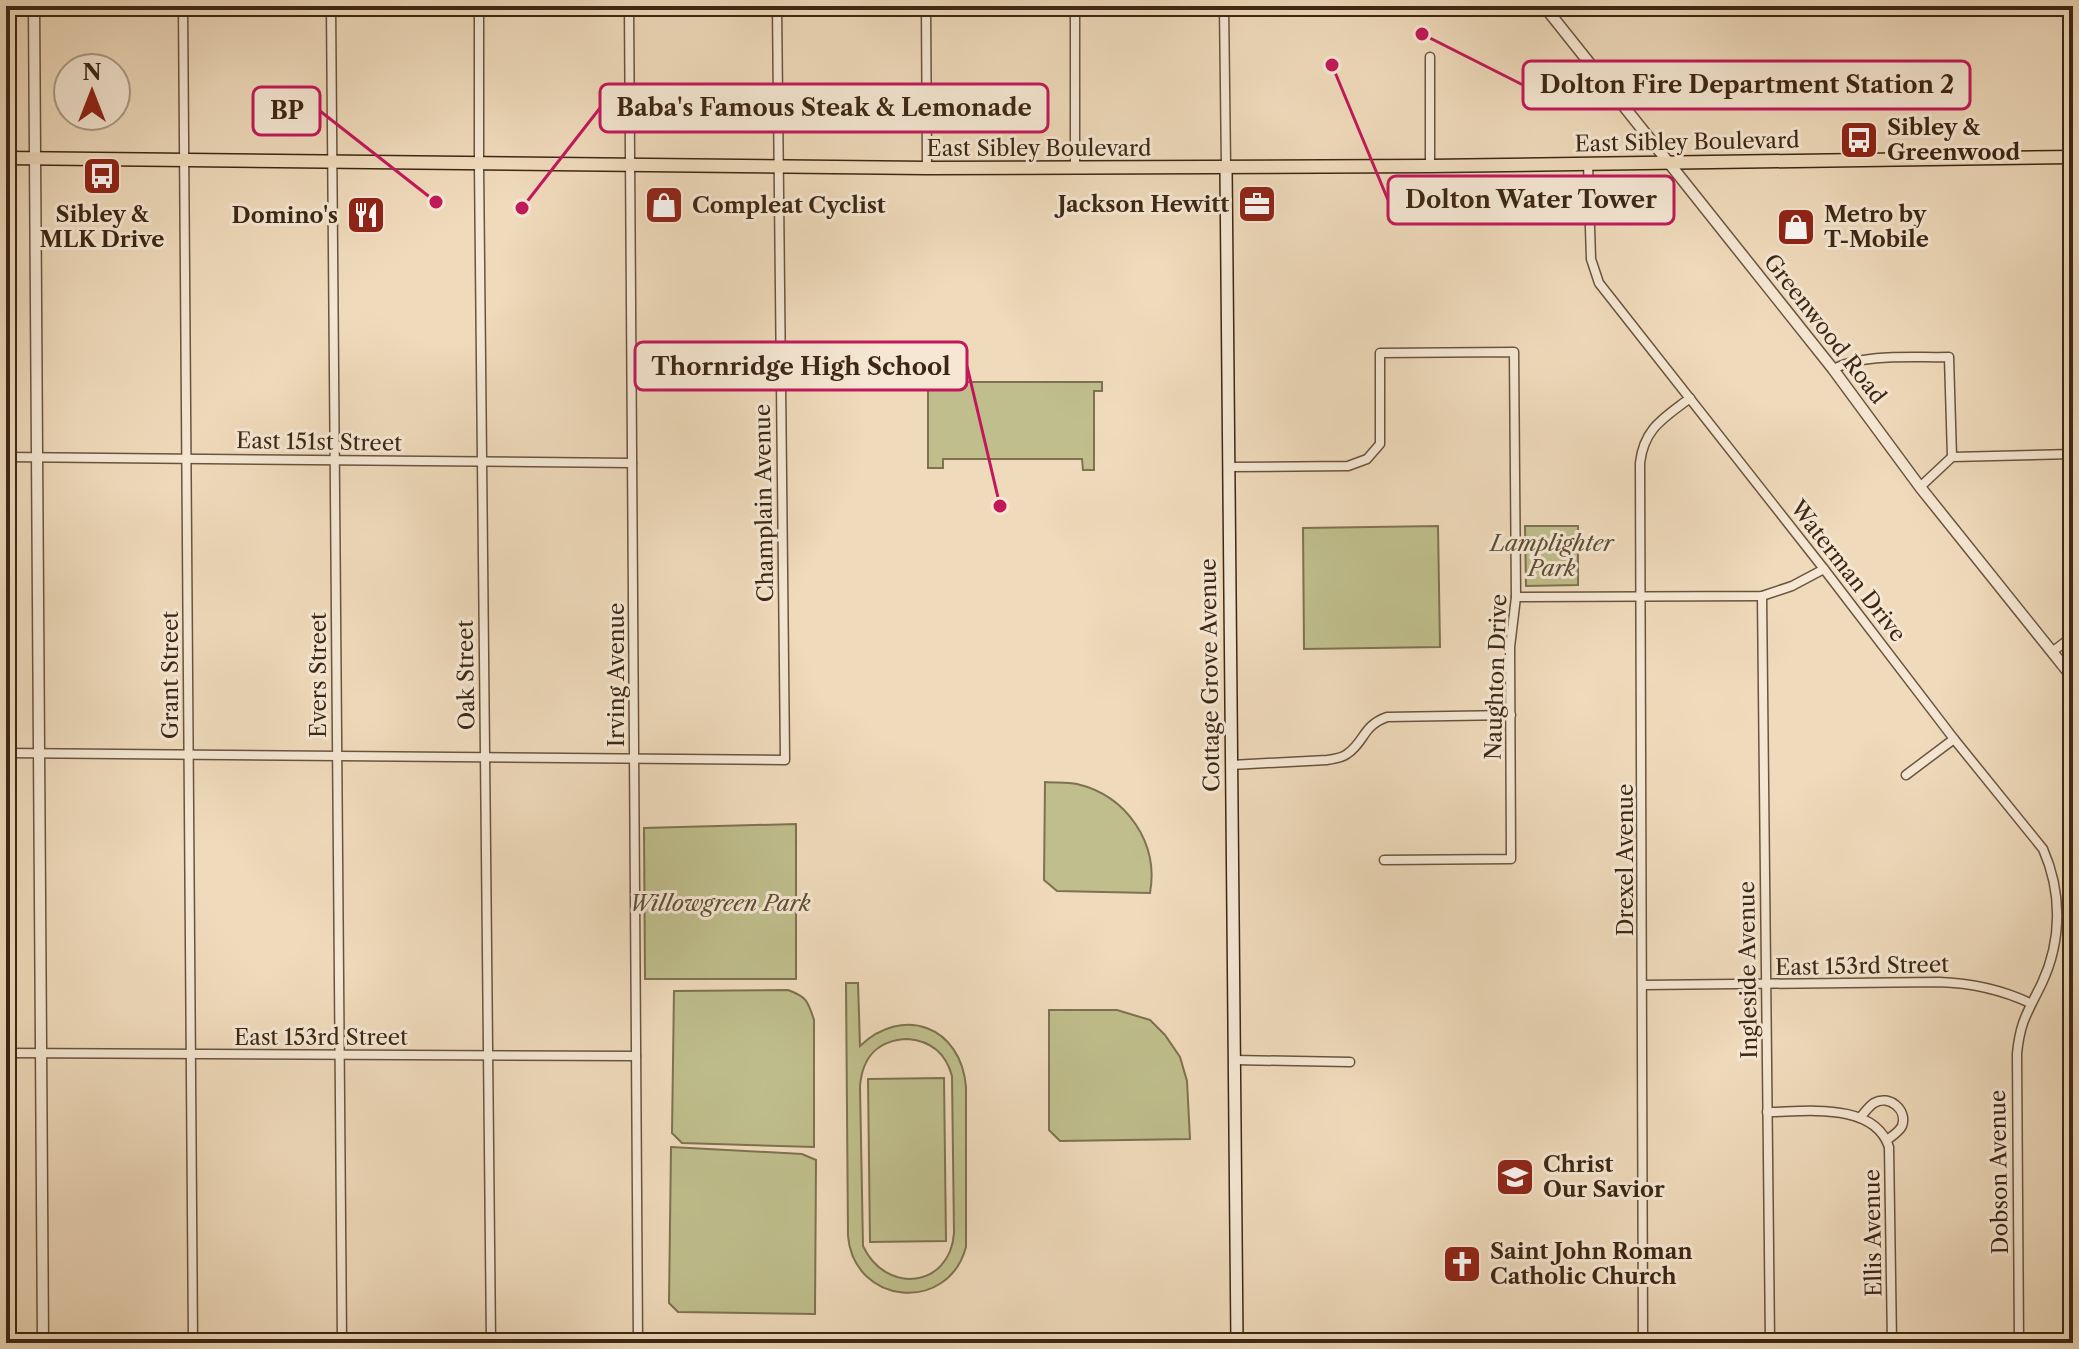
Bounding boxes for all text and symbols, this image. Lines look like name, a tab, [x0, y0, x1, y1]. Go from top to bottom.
north arrow	[52, 52, 132, 132]
text: N	[82, 59, 102, 86]
callout: Dolton Fire Department Station 2	[1523, 61, 1970, 109]
text: Dolton Fire Department Station 2	[1540, 70, 1954, 99]
callout: Baba's Famous Steak & Lemonade	[600, 84, 1048, 132]
callout: BP	[253, 87, 320, 135]
text: Baba's Famous Steak & Lemonade	[616, 93, 1032, 122]
text: BP	[270, 96, 304, 125]
place label: Sibley & Greenwood	[1887, 114, 2020, 166]
bus stop icon: Sibley & Greenwood	[1838, 119, 1880, 161]
street label: East Sibley Boulevard	[1574, 127, 1800, 157]
street label: East Sibley Boulevard	[927, 135, 1151, 162]
bus stop icon: Sibley & MLK Drive	[81, 155, 123, 197]
callout: Dolton Water Tower	[1388, 176, 1674, 224]
office icon: Jackson Hewitt	[1236, 183, 1278, 225]
shop icon: Compleat Cyclist	[643, 184, 685, 226]
text: Dolton Water Tower	[1405, 185, 1657, 214]
place label: Jackson Hewitt	[1054, 191, 1229, 218]
place label: Compleat Cyclist	[692, 192, 886, 219]
restaurant icon: Domino's	[345, 194, 387, 236]
place label: Sibley & MLK Drive	[40, 201, 164, 253]
place label: Metro by T-Mobile	[1824, 201, 1929, 253]
place label: Domino's	[232, 202, 338, 229]
shop icon: Metro by T-Mobile	[1775, 206, 1817, 248]
street label: Greenwood Road	[1758, 249, 1892, 409]
callout: Thornridge High School	[635, 342, 967, 390]
text: Thornridge High School	[651, 352, 951, 381]
street label: Champlain Avenue	[749, 404, 779, 602]
street label: East 151st Street	[236, 427, 402, 457]
street label: Waterman Drive	[1784, 494, 1912, 647]
park label: Lamplighter Park	[1488, 530, 1615, 582]
street label: Cottage Grove Avenue	[1194, 558, 1226, 792]
street label: Naughton Drive	[1480, 593, 1512, 761]
street label: Irving Avenue	[603, 603, 630, 747]
street label: Grant Street	[157, 611, 184, 739]
street label: Evers Street	[305, 612, 332, 738]
street label: Oak Street	[452, 619, 480, 730]
street label: Drexel Avenue	[1612, 784, 1639, 936]
street label: Ingleside Avenue	[1733, 881, 1763, 1059]
park label: Willowgreen Park	[629, 890, 811, 917]
street label: East 153rd Street	[1775, 951, 1949, 981]
street label: East 153rd Street	[234, 1024, 408, 1051]
street label: Dobson Avenue	[1984, 1089, 2014, 1255]
place label: Christ Our Savior	[1543, 1151, 1665, 1203]
school or university icon: Christ Our Savior	[1494, 1156, 1536, 1198]
street label: Ellis Avenue	[1858, 1169, 1888, 1297]
place label: Saint John Roman Catholic Church	[1490, 1238, 1693, 1290]
church icon: Saint John Roman Catholic Church	[1441, 1243, 1483, 1285]

